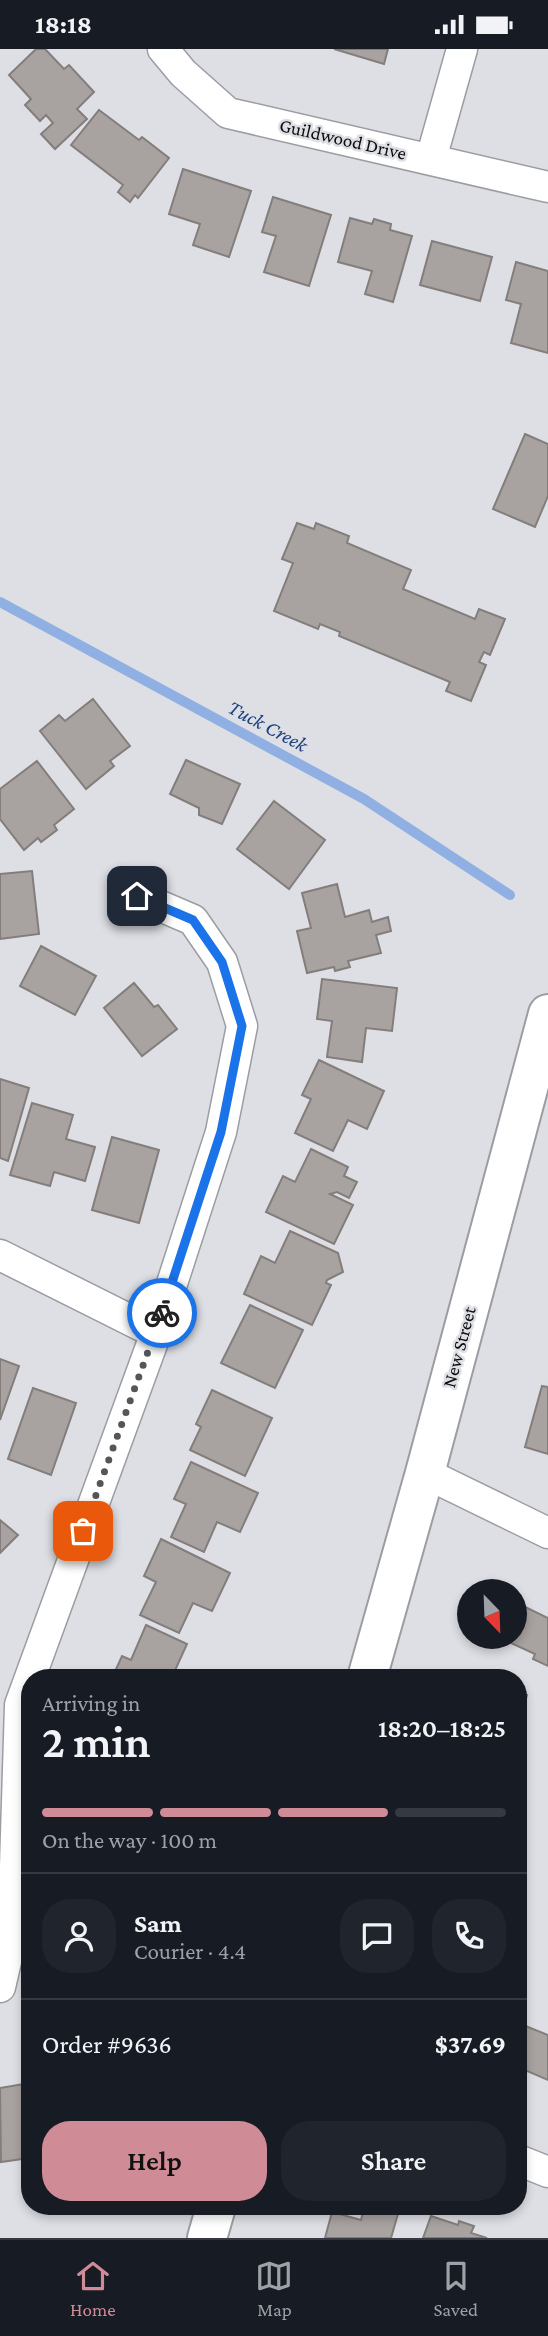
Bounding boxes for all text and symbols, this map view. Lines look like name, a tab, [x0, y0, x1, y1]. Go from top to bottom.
text: 18:18	[35, 10, 92, 39]
street label: Guildwood Drive	[277, 114, 409, 164]
water label: Tuck Creek	[224, 695, 313, 757]
pin	[107, 866, 167, 926]
icon: home	[118, 877, 156, 915]
courier	[127, 1278, 197, 1348]
icon: bike	[143, 1294, 181, 1332]
street label: New Street	[438, 1304, 480, 1390]
pin	[53, 1501, 113, 1561]
icon: bag	[64, 1512, 102, 1550]
north arrow	[457, 1579, 527, 1649]
map controls	[457, 1579, 527, 1649]
text: Arriving in	[42, 1690, 140, 1716]
text: 18:20–18:25	[378, 1714, 506, 1743]
text: 2 min	[42, 1716, 150, 1767]
text: On the way · 100 m	[42, 1827, 217, 1853]
button: person	[42, 1899, 116, 1973]
button: chat	[340, 1899, 414, 1973]
button: phone	[432, 1899, 506, 1973]
text: Sam	[134, 1909, 182, 1938]
text: Courier · 4.4	[134, 1938, 246, 1964]
text: Order #9636	[42, 2030, 172, 2059]
text: $37.69	[435, 2030, 506, 2059]
button: Help	[42, 2121, 267, 2201]
button: Share	[281, 2121, 506, 2201]
tab: Home	[70, 2257, 116, 2320]
tab: Map	[255, 2257, 293, 2320]
tab: Saved	[433, 2257, 478, 2320]

